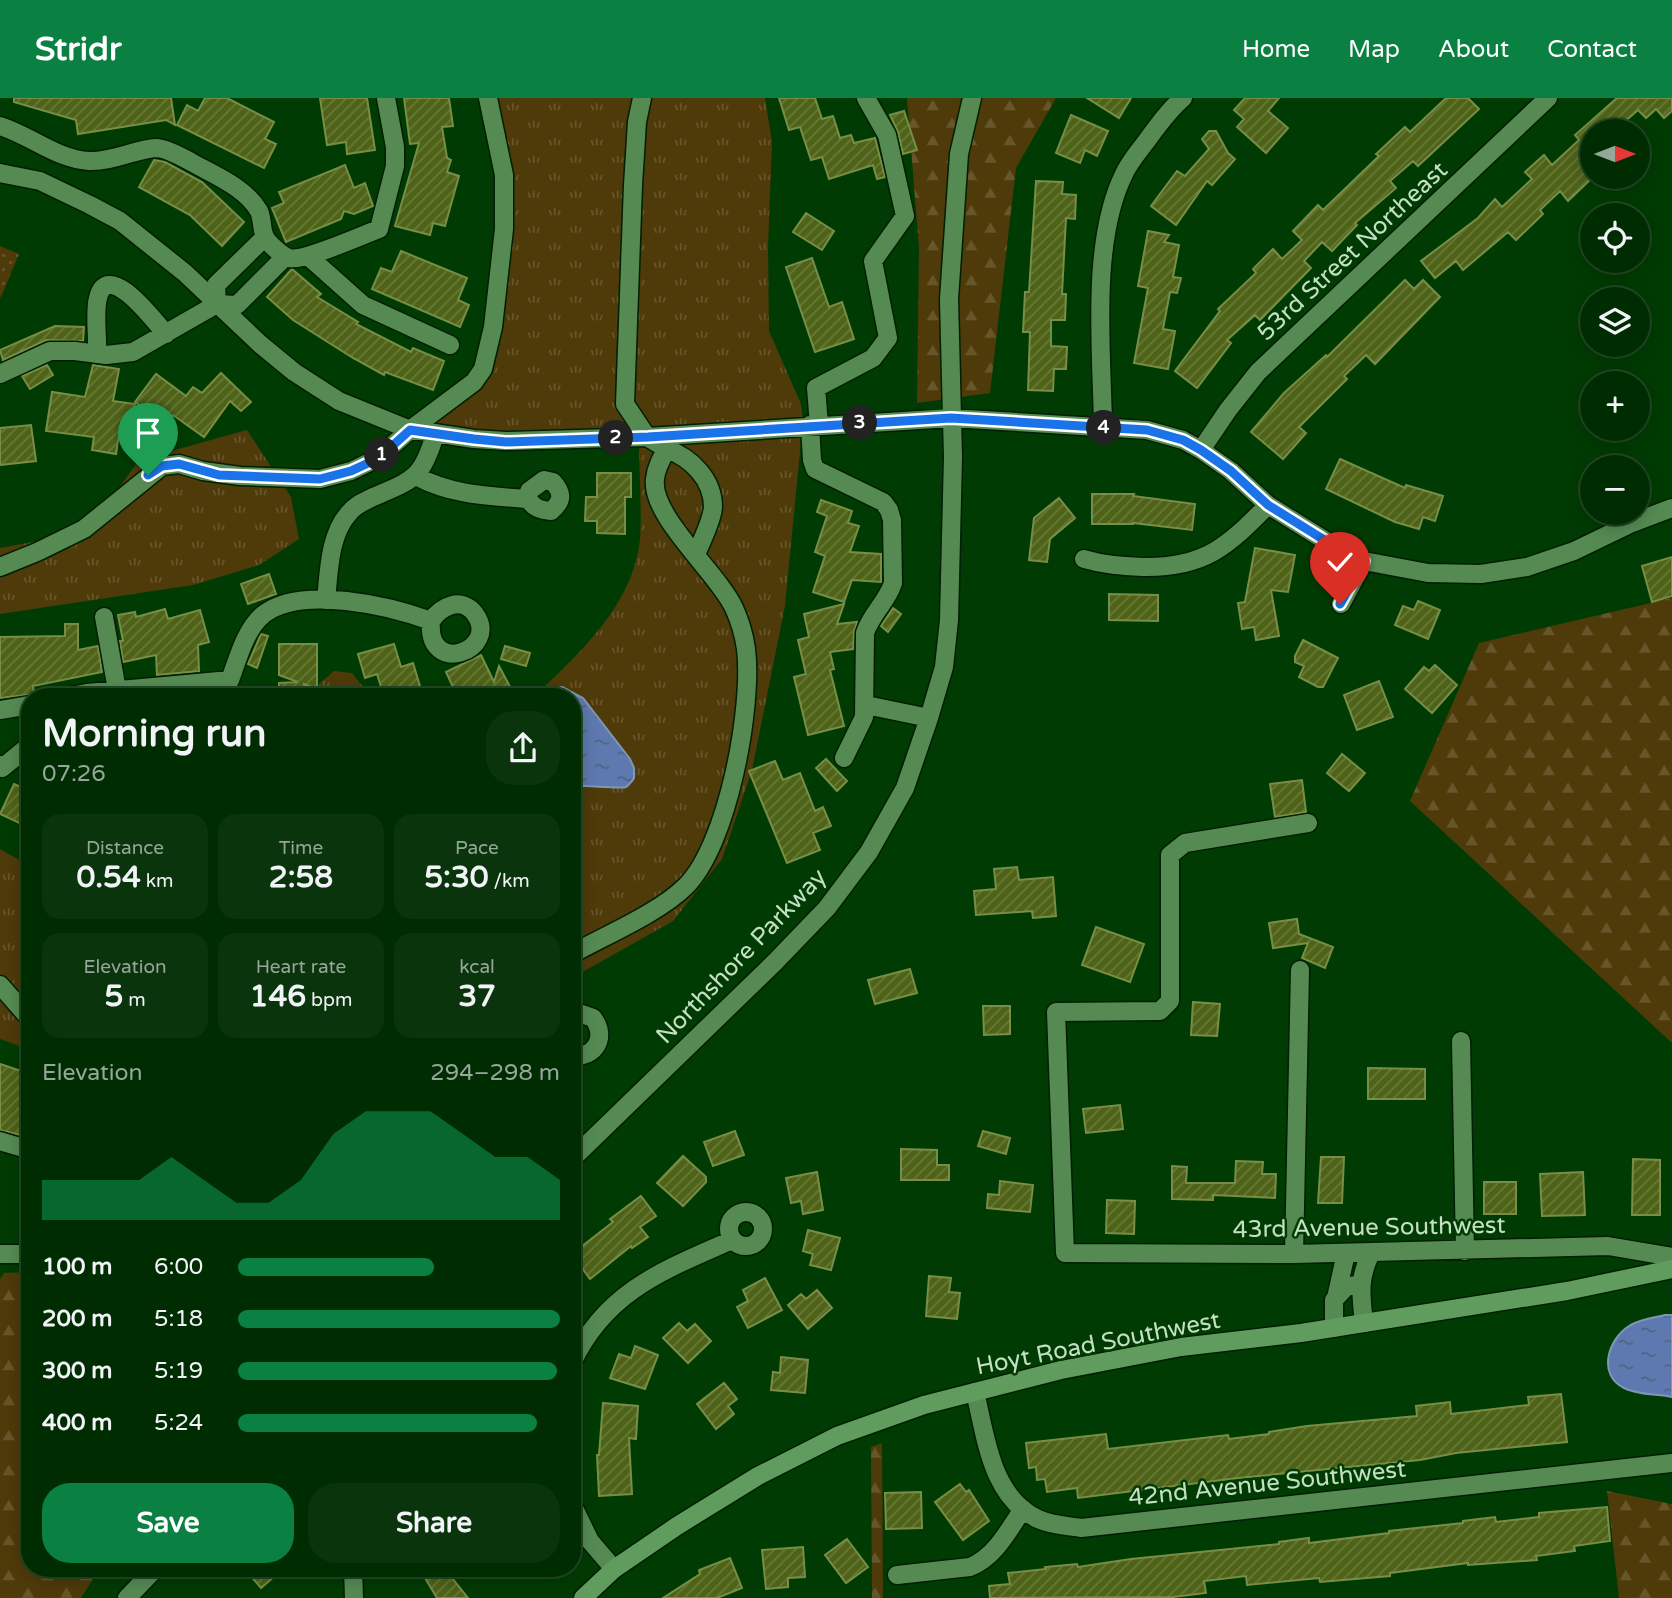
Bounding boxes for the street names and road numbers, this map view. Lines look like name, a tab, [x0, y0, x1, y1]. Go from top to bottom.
street label: 53rd Street Northeast	[1251, 156, 1453, 347]
street label: Northshore Parkway	[650, 863, 833, 1050]
street label: 43rd Avenue Southwest	[1232, 1211, 1506, 1244]
street label: Hoyt Road Southwest	[974, 1306, 1223, 1381]
street label: 42nd Avenue Southwest	[1127, 1455, 1407, 1512]

